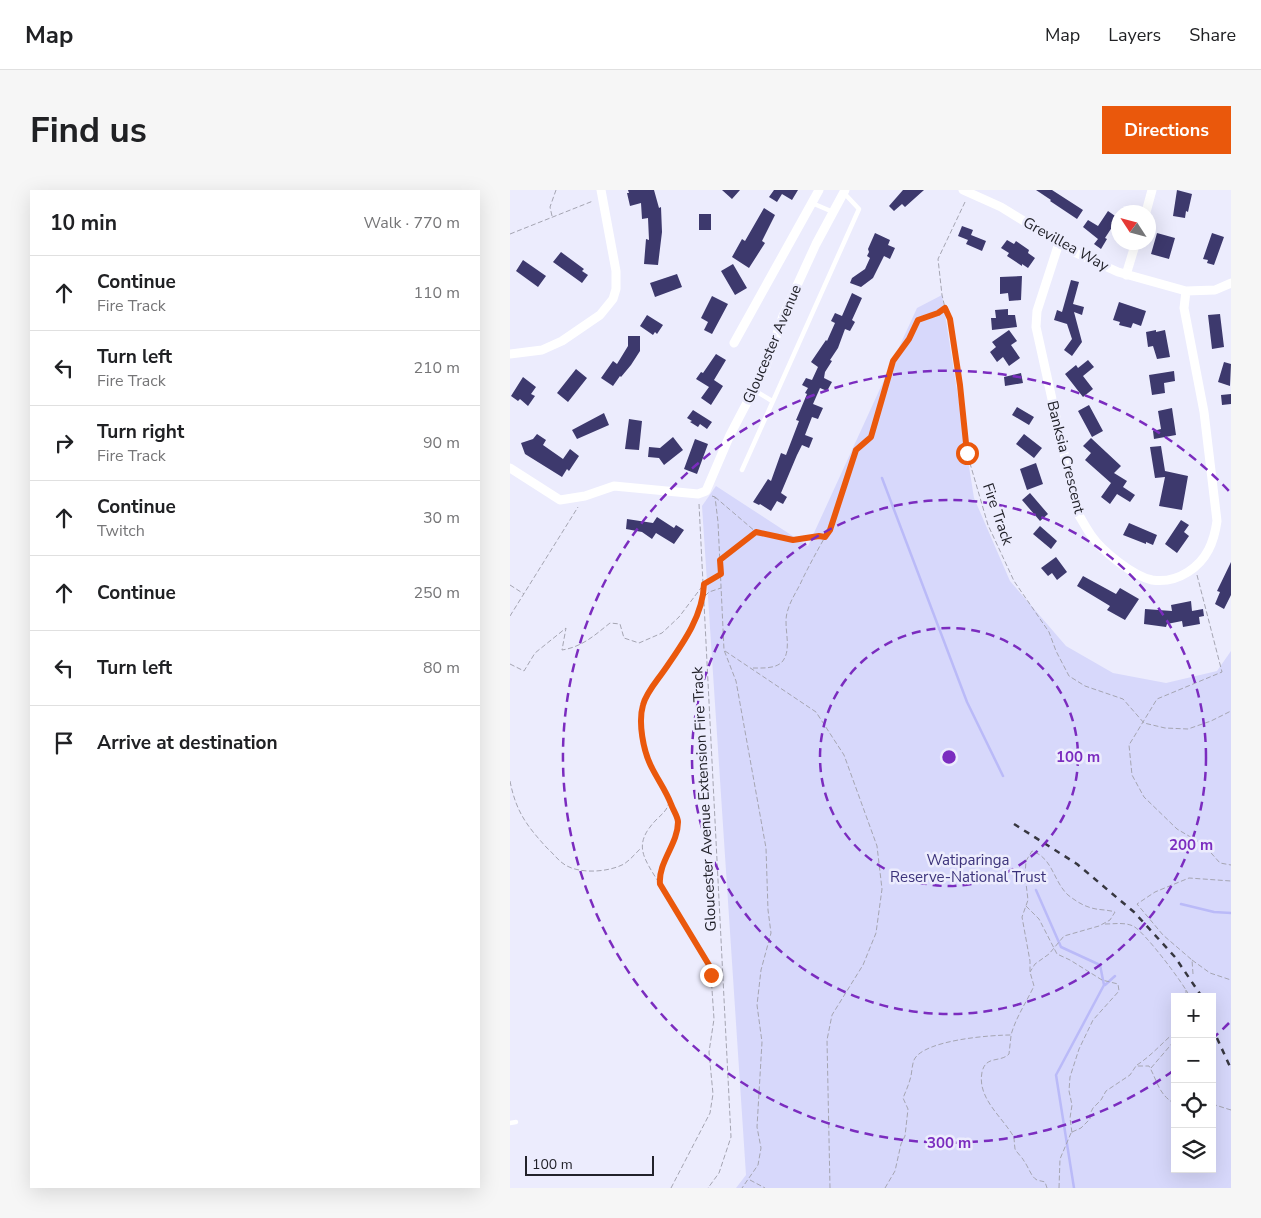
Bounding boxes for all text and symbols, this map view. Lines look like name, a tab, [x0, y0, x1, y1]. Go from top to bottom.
text: Map	[25, 19, 73, 51]
text: Map	[1045, 23, 1080, 47]
text: Layers	[1108, 23, 1161, 47]
text: Share	[1189, 23, 1236, 47]
button: Directions	[1102, 106, 1231, 154]
text: Find us	[30, 107, 147, 154]
north arrow	[1111, 205, 1156, 250]
text: 10 min	[50, 209, 117, 237]
text: Walk · 770 m	[364, 212, 460, 234]
street label: Grevillea Way	[1020, 212, 1113, 276]
text: Continue	[97, 269, 176, 295]
icon: ahead	[50, 279, 78, 307]
street label: Gloucester Avenue	[738, 281, 806, 407]
text: 110 m	[413, 282, 460, 304]
text: Fire Track	[97, 295, 166, 317]
text: Turn left	[97, 344, 172, 370]
icon: left	[50, 354, 78, 382]
text: 210 m	[413, 357, 460, 379]
text: Fire Track	[97, 370, 166, 392]
street label: Banksia Crescent	[1042, 399, 1090, 516]
text: Turn right	[97, 419, 184, 445]
icon: right	[50, 429, 78, 457]
text: 90 m	[423, 432, 460, 454]
route start	[956, 442, 979, 465]
text: Fire Track	[97, 445, 166, 467]
street label: Fire Track	[978, 480, 1018, 548]
text: Continue	[97, 494, 176, 520]
icon: ahead	[50, 504, 78, 532]
text: 30 m	[423, 507, 460, 529]
text: Twitch	[97, 520, 145, 542]
icon: ahead	[50, 579, 78, 607]
text: Continue	[97, 580, 176, 606]
text: 250 m	[413, 582, 460, 604]
icon: left	[50, 654, 78, 682]
text: Turn left	[97, 655, 172, 681]
text: 80 m	[423, 657, 460, 679]
street label: Gloucester Avenue Extension Fire Track	[687, 666, 721, 932]
icon: arrive	[50, 729, 78, 757]
text: Arrive at destination	[97, 730, 278, 756]
text: 100 m	[1056, 747, 1100, 767]
centre of rings	[940, 748, 958, 766]
text: 200 m	[1169, 835, 1213, 855]
park label: Watiparinga Reserve-National Trust	[890, 850, 1047, 887]
route end	[700, 964, 723, 987]
map controls	[1171, 993, 1216, 1173]
button: +	[1171, 993, 1216, 1038]
button: −	[1171, 1038, 1216, 1083]
button: locate	[1171, 1083, 1216, 1128]
button: layers	[1171, 1128, 1216, 1173]
text: 300 m	[927, 1133, 971, 1153]
scale bar	[525, 1153, 654, 1176]
text: 100 m	[532, 1155, 573, 1174]

